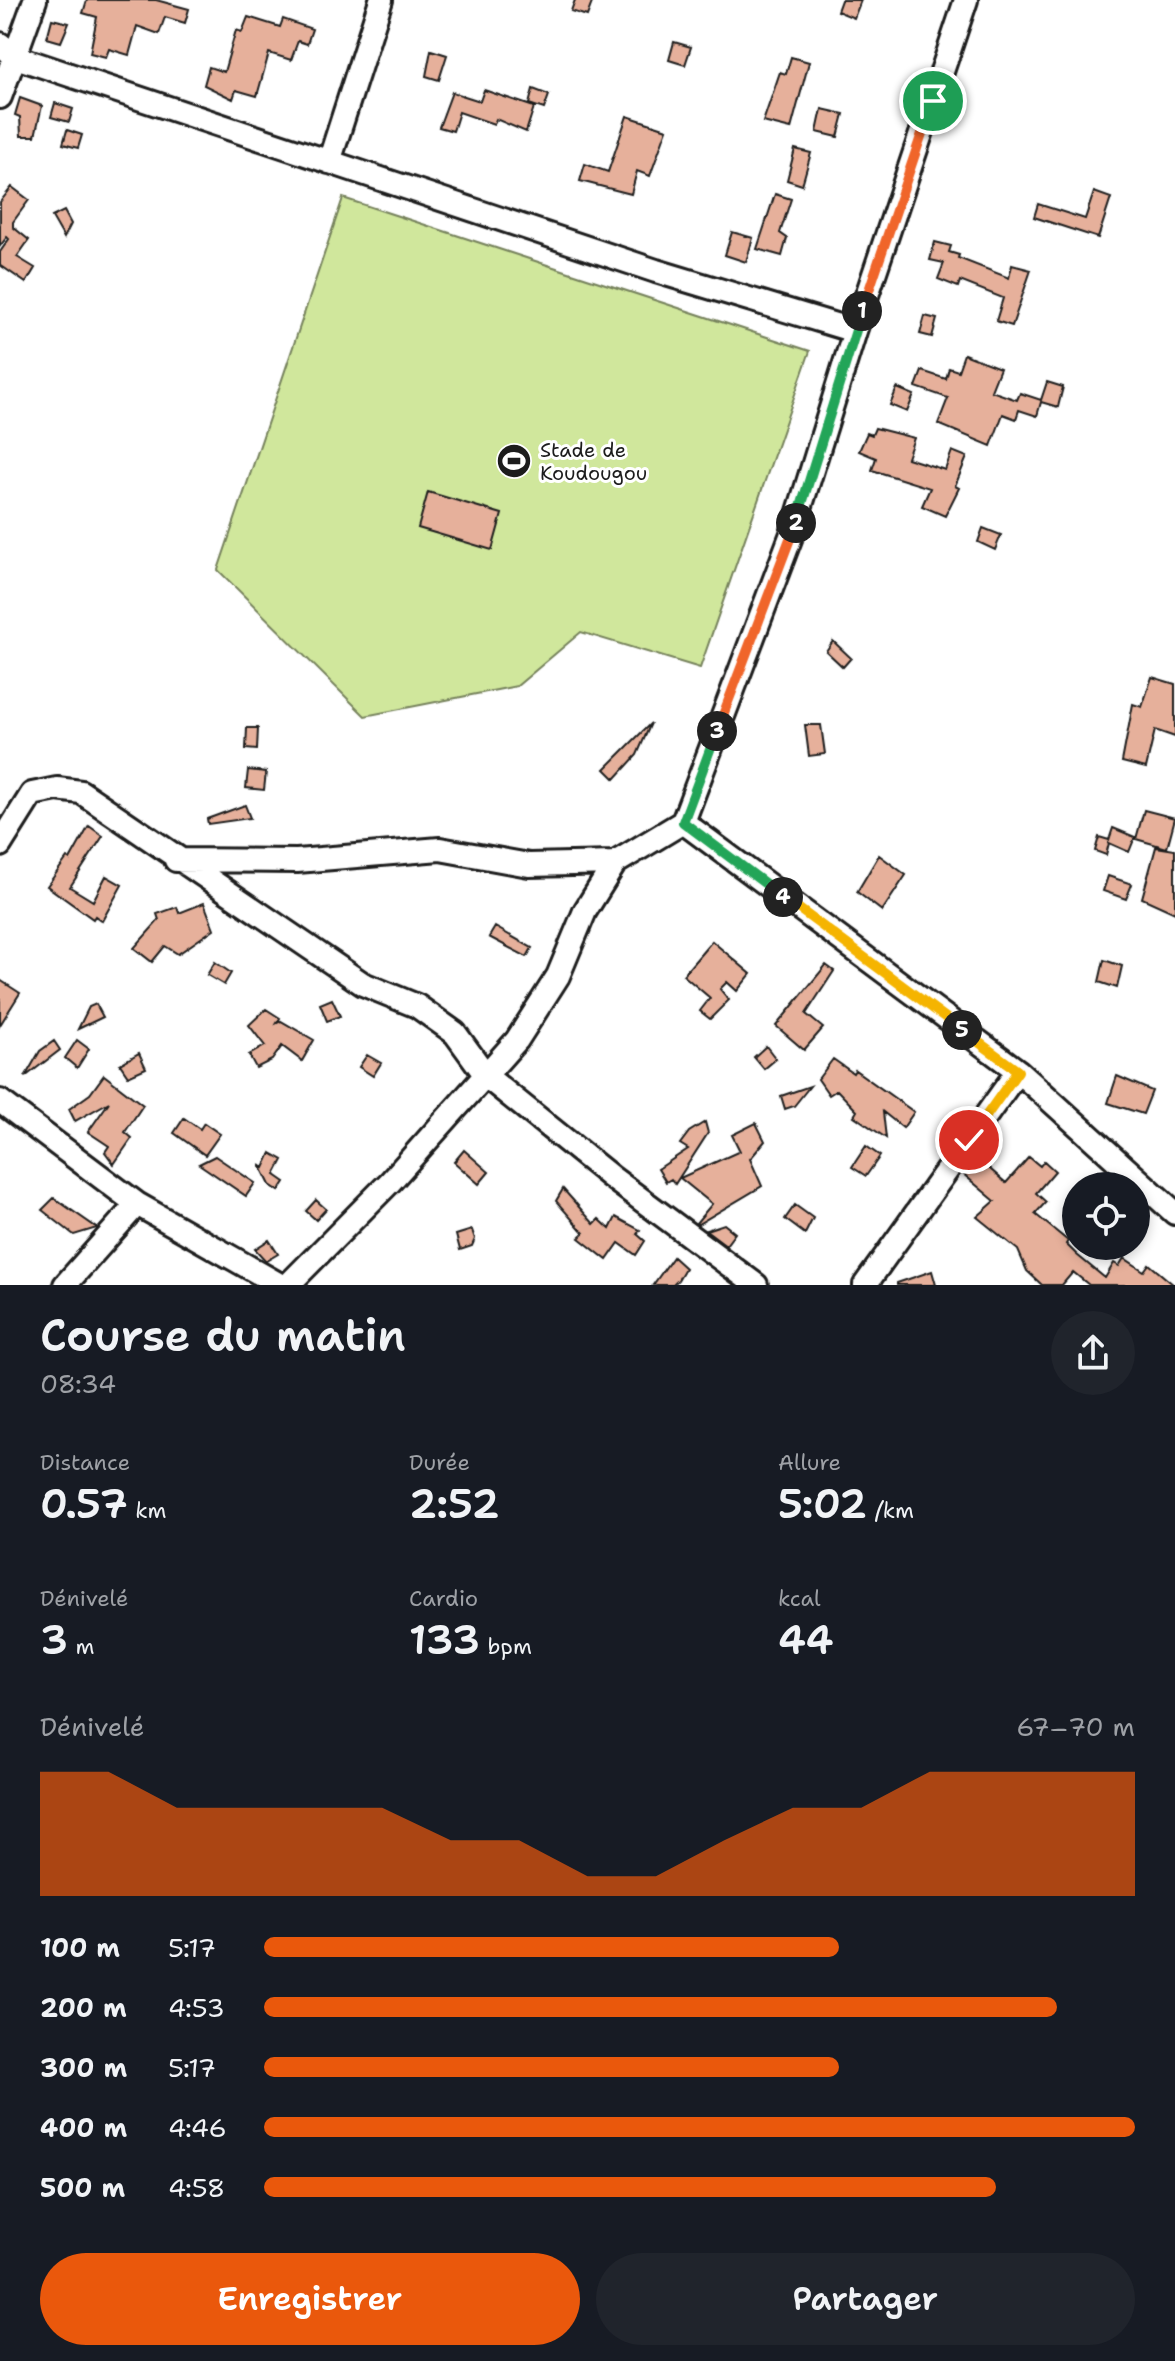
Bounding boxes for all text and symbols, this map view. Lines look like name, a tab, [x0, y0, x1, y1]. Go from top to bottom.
pin	[899, 67, 967, 135]
icon: arrive	[911, 79, 955, 123]
pin: 1	[842, 291, 882, 331]
text: 1	[857, 296, 867, 325]
place label: Stade de Koudougou	[540, 437, 647, 486]
sports icon: Stade de Koudougou	[495, 442, 533, 480]
pin: 2	[776, 503, 816, 543]
text: 2	[788, 508, 804, 537]
pin: 3	[697, 711, 737, 751]
text: 3	[709, 716, 725, 745]
pin: 4	[763, 877, 803, 917]
text: 4	[775, 882, 791, 911]
pin: 5	[942, 1010, 982, 1050]
text: 5	[955, 1015, 969, 1044]
pin	[935, 1106, 1003, 1174]
icon: check	[947, 1118, 991, 1162]
map controls	[1062, 1172, 1150, 1260]
button: locate	[1062, 1172, 1150, 1260]
text: Course du matin	[40, 1306, 406, 1365]
button: share	[1051, 1311, 1135, 1395]
text: 08:34	[40, 1366, 116, 1401]
text: Distance	[40, 1448, 130, 1477]
text: Durée	[409, 1448, 470, 1477]
text: Allure	[778, 1448, 841, 1477]
text: 0.57	[40, 1477, 128, 1531]
text: 2:52	[409, 1477, 499, 1531]
text: 5:02	[778, 1477, 867, 1531]
text: km	[128, 1496, 167, 1525]
text: /km	[867, 1496, 914, 1525]
text: Dénivelé	[40, 1584, 128, 1613]
text: Cardio	[409, 1584, 478, 1613]
text: kcal	[778, 1584, 821, 1613]
text: 3	[40, 1613, 68, 1667]
text: 133	[409, 1613, 480, 1667]
text: 44	[778, 1613, 834, 1667]
text: m	[68, 1632, 94, 1661]
text: bpm	[480, 1632, 532, 1661]
text: Dénivelé	[40, 1709, 145, 1744]
text: 67–70 m	[1016, 1709, 1135, 1744]
text: 100 m	[40, 1930, 120, 1965]
text: 5:17	[168, 1930, 216, 1965]
text: 200 m	[40, 1990, 127, 2025]
text: 4:53	[168, 1990, 225, 2025]
text: 300 m	[40, 2050, 127, 2085]
text: 5:17	[168, 2050, 216, 2085]
text: 400 m	[40, 2110, 127, 2145]
text: 4:46	[168, 2110, 227, 2145]
text: 500 m	[40, 2170, 125, 2205]
text: 4:58	[168, 2170, 225, 2205]
button: Enregistrer	[40, 2253, 580, 2345]
button: Partager	[596, 2253, 1135, 2345]

